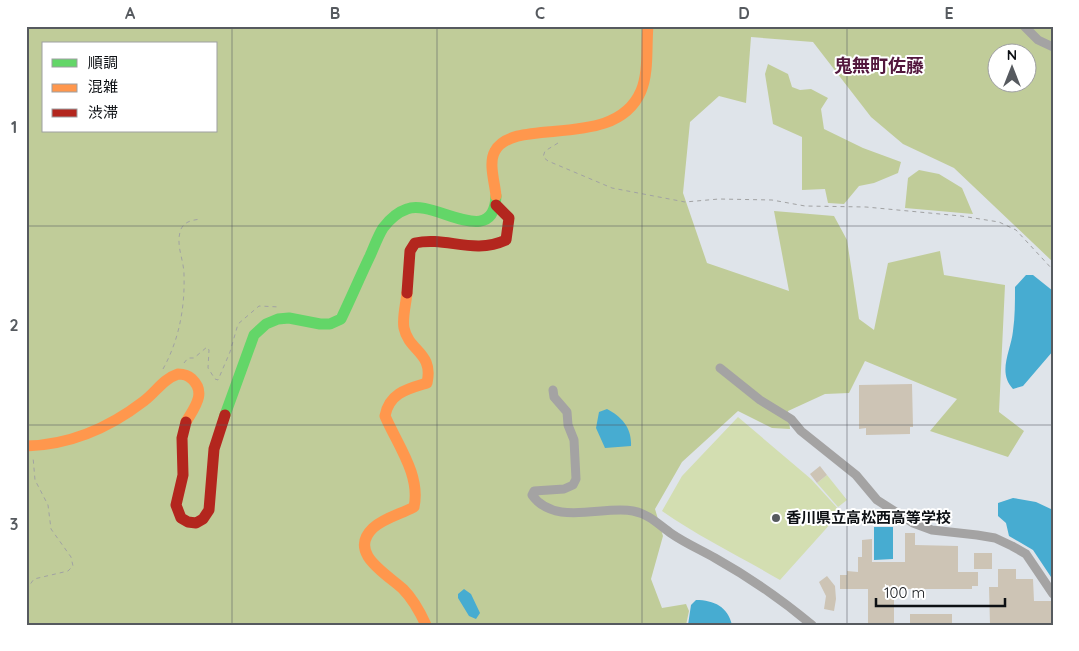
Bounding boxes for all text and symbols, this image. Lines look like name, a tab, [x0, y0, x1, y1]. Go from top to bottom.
text: A	[125, 3, 136, 23]
text: B	[330, 3, 340, 23]
text: C	[535, 3, 545, 23]
text: D	[738, 3, 750, 23]
text: E	[944, 3, 954, 23]
legend	[42, 42, 218, 132]
north arrow	[986, 42, 1036, 92]
text: N	[1007, 46, 1017, 64]
text: 順調	[88, 53, 118, 72]
district label: 鬼無町佐藤	[834, 54, 924, 77]
text: 混雑	[88, 77, 118, 96]
text: 渋滞	[88, 103, 118, 122]
text: 1	[11, 117, 17, 137]
text: 2	[9, 315, 19, 335]
place label: 香川県立高松西高等学校	[786, 508, 951, 527]
marker: 香川県立高松西高等学校	[770, 512, 782, 524]
text: 3	[10, 514, 18, 534]
scale bar	[876, 576, 1005, 608]
text: 100 m	[884, 583, 925, 602]

